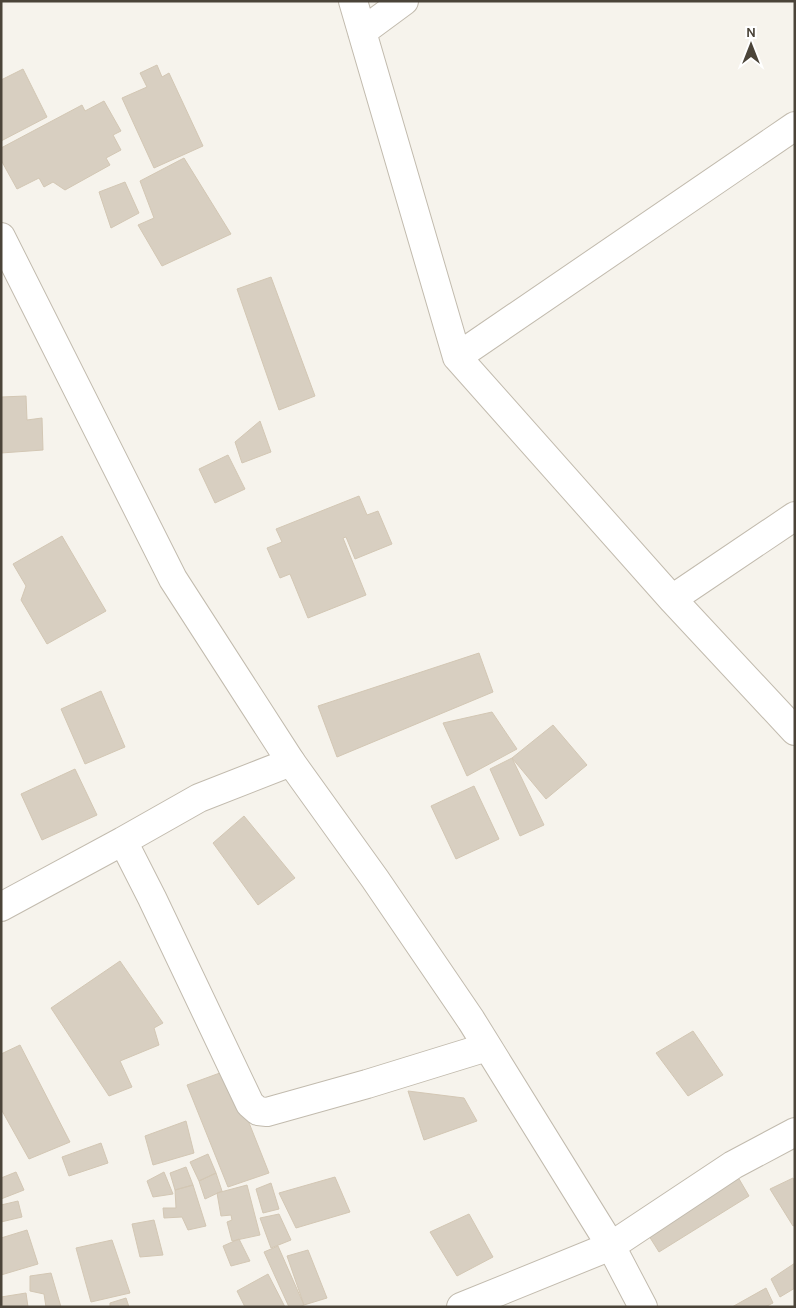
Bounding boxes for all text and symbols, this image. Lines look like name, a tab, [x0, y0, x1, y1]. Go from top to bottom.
north arrow	[726, 20, 776, 70]
text: N	[746, 24, 756, 41]

